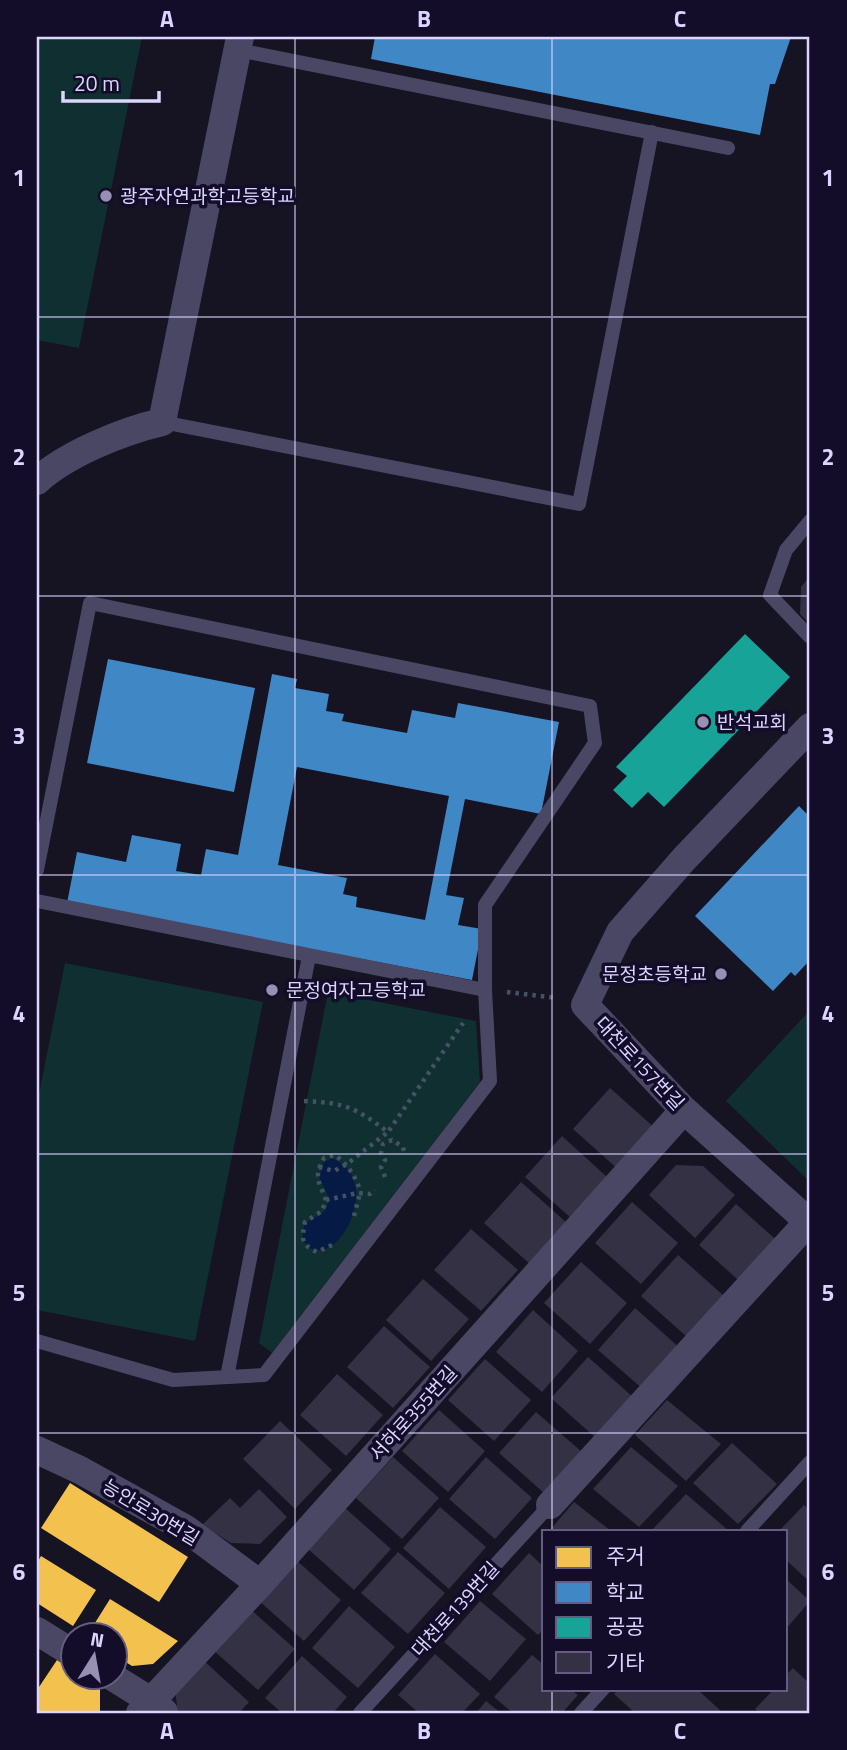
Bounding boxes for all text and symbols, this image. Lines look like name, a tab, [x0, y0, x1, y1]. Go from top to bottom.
text: A	[160, 1, 174, 36]
text: B	[417, 1, 431, 36]
text: C	[674, 1, 686, 36]
scale bar	[63, 60, 159, 104]
text: 20 m	[74, 67, 120, 99]
text: 1	[13, 160, 25, 195]
text: 1	[822, 160, 834, 195]
place label: 광주자연과학고등학교	[120, 181, 295, 210]
marker: 광주자연과학고등학교	[98, 188, 114, 204]
text: 2	[13, 439, 25, 474]
text: 2	[822, 439, 834, 474]
place label: 반석교회	[717, 707, 787, 736]
marker: 반석교회	[695, 714, 711, 730]
text: 3	[13, 718, 25, 753]
text: 3	[822, 718, 834, 753]
place label: 문정초등학교	[602, 959, 707, 988]
marker: 문정초등학교	[713, 966, 729, 982]
place label: 문정여자고등학교	[286, 975, 426, 1004]
marker: 문정여자고등학교	[264, 982, 280, 998]
text: 4	[13, 996, 25, 1031]
text: 4	[822, 996, 834, 1031]
street label: 대천로157번길	[589, 1009, 692, 1116]
text: 5	[13, 1275, 25, 1310]
text: 5	[822, 1275, 834, 1310]
street label: 서하로355번길	[362, 1359, 463, 1467]
street label: 능안로30번길	[97, 1471, 205, 1552]
legend	[542, 1530, 788, 1690]
text: 주거	[606, 1540, 645, 1572]
text: 6	[13, 1554, 26, 1589]
text: 6	[822, 1554, 835, 1589]
street label: 대천로139번길	[404, 1555, 505, 1663]
text: 학교	[606, 1576, 645, 1608]
text: 공공	[606, 1610, 645, 1642]
north arrow	[60, 1620, 130, 1690]
text: N	[88, 1623, 107, 1654]
text: 기타	[606, 1646, 645, 1678]
text: A	[160, 1713, 174, 1748]
text: B	[417, 1713, 431, 1748]
text: C	[674, 1713, 686, 1748]

